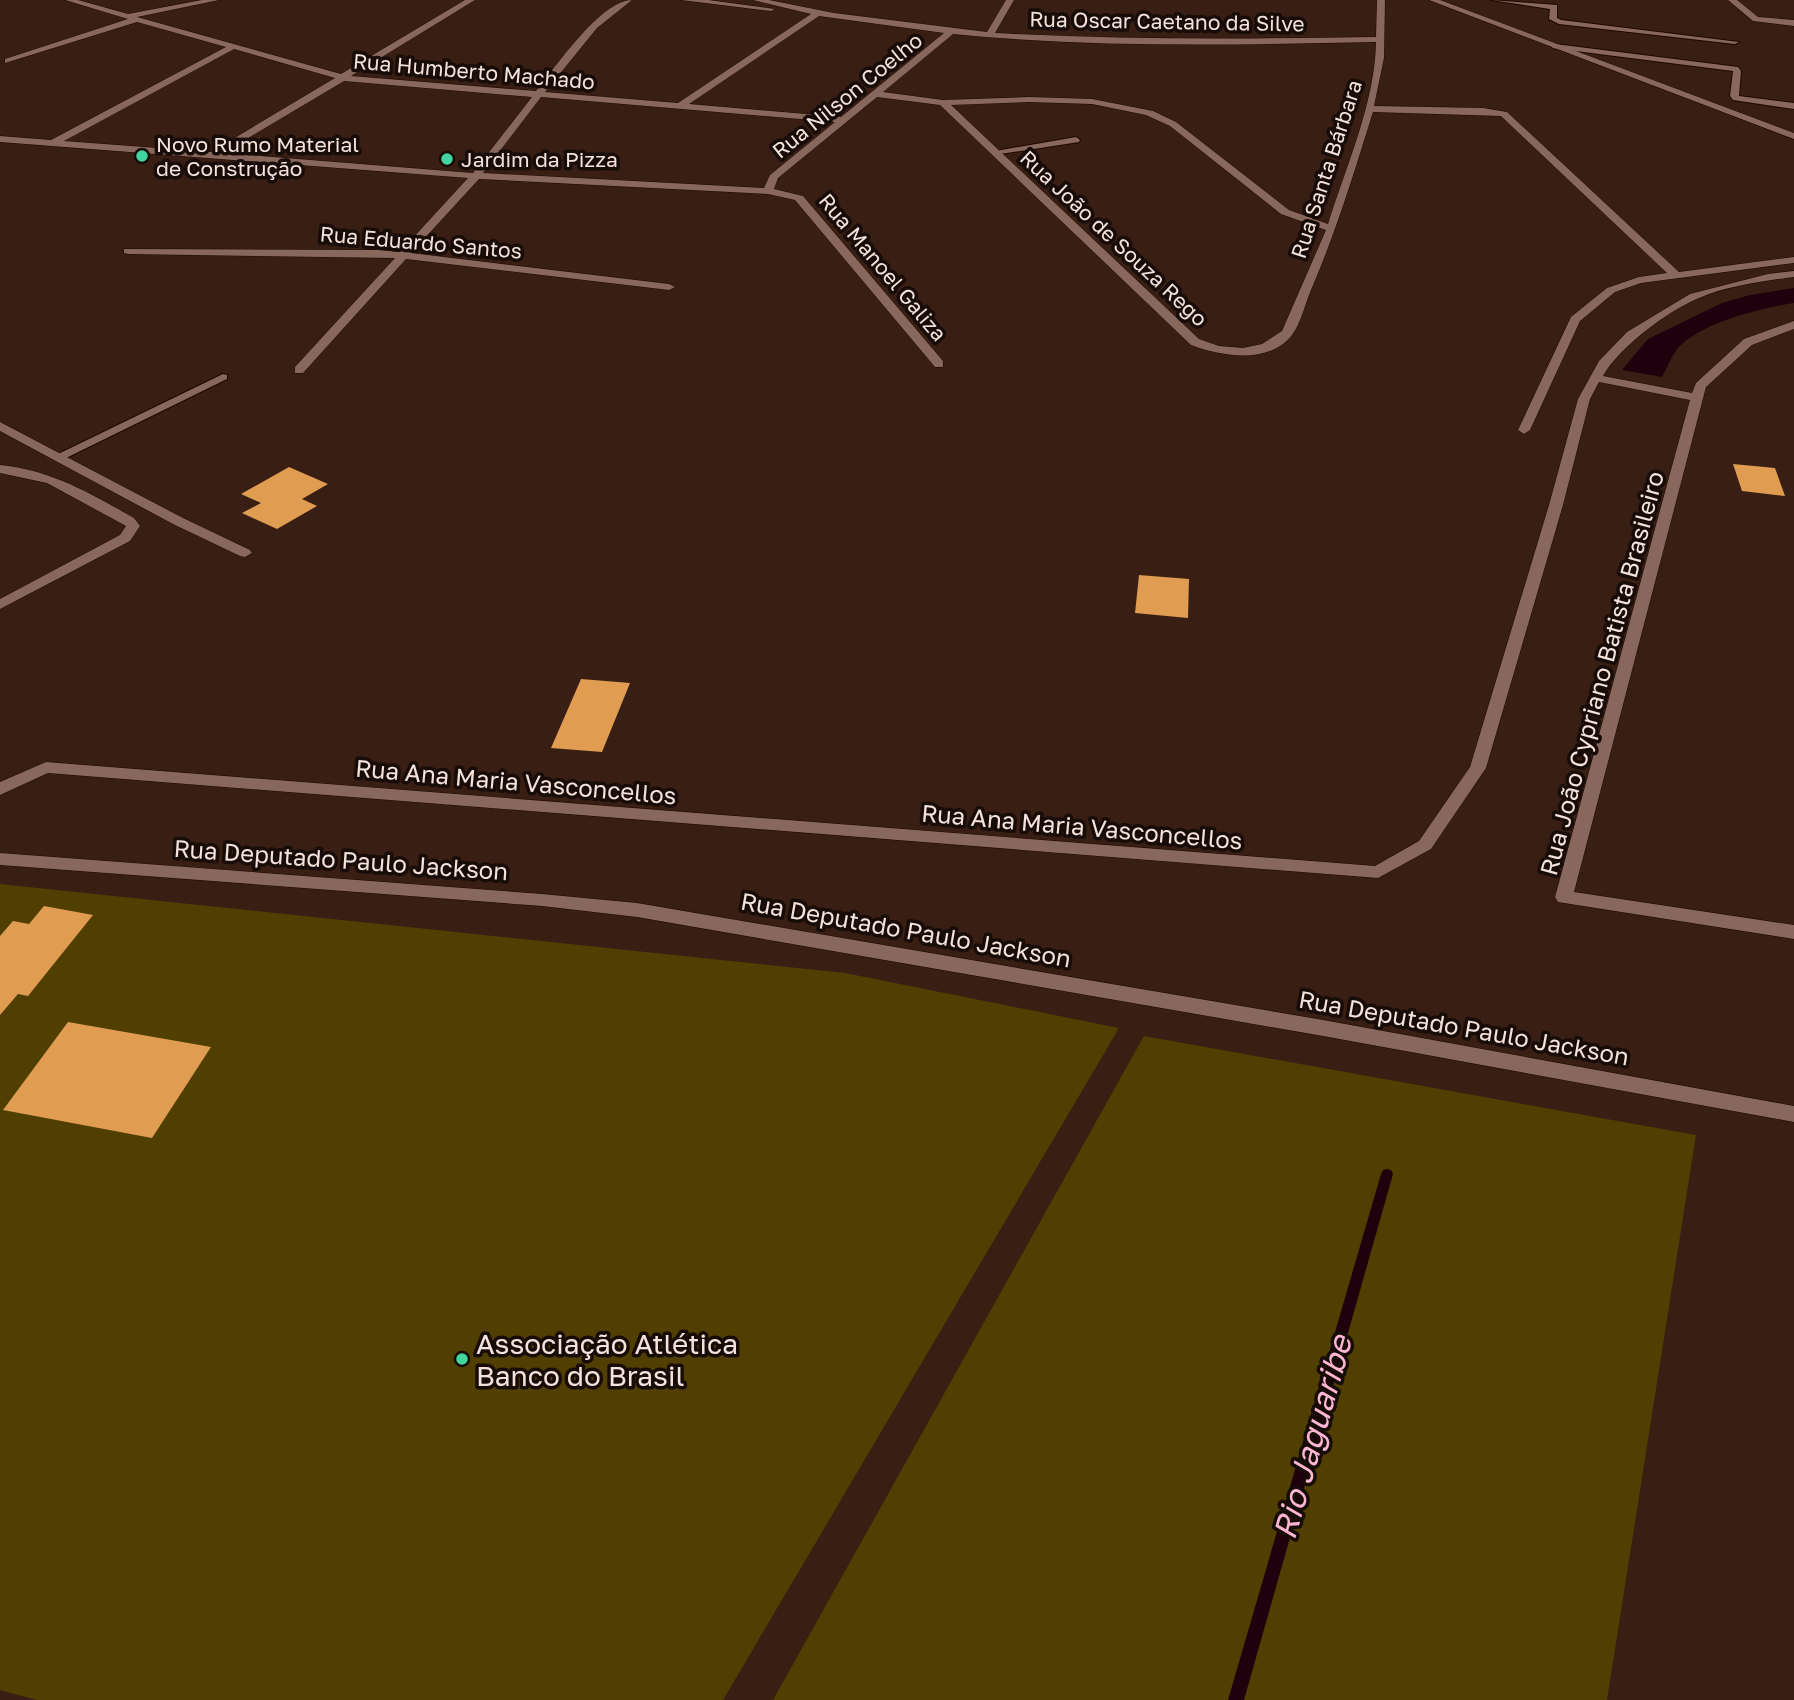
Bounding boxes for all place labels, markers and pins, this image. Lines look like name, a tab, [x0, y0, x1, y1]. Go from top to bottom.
place label: Novo Rumo Material de Construção	[156, 131, 359, 181]
place label: Jardim da Pizza	[461, 146, 618, 172]
marker: Novo Rumo Material de Construção	[134, 148, 150, 164]
marker: Jardim da Pizza	[439, 151, 455, 167]
place label: Associação Atlética Banco do Brasil	[476, 1327, 738, 1392]
marker: Associação Atlética Banco do Brasil	[454, 1351, 470, 1367]

